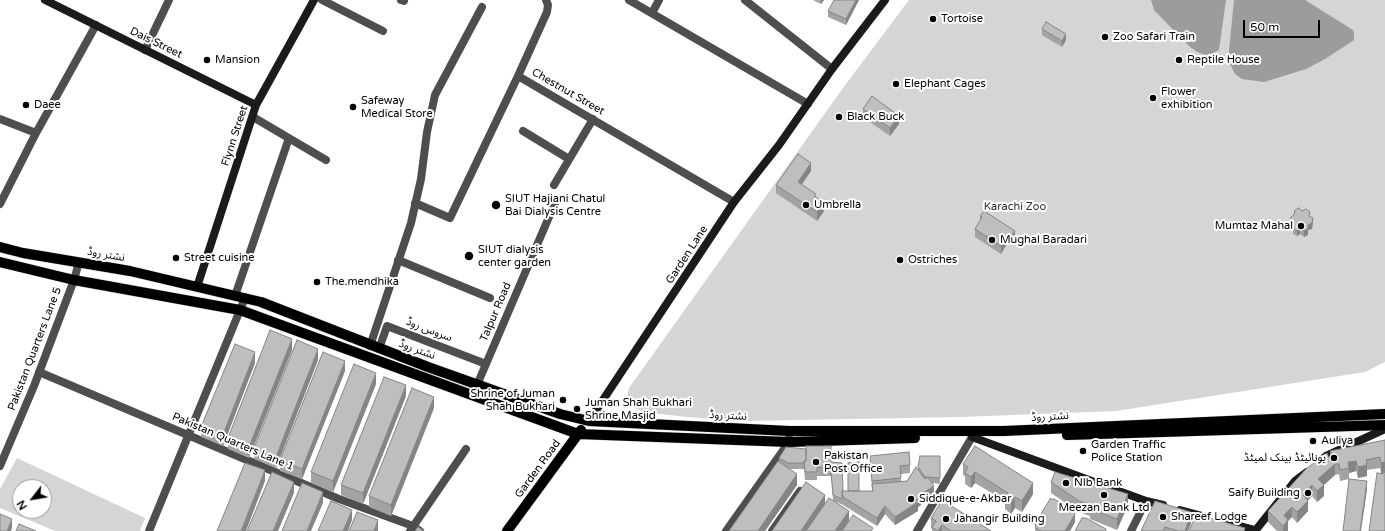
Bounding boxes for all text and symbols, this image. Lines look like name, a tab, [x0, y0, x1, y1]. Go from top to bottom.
place label: Tortoise	[941, 12, 983, 26]
scale bar	[1245, 12, 1322, 38]
marker: Tortoise	[928, 14, 938, 24]
text: 50 m	[1250, 20, 1279, 34]
street label: Dais Street	[128, 25, 184, 61]
place label: Zoo Safari Train	[1113, 30, 1195, 44]
marker: Zoo Safari Train	[1100, 32, 1110, 42]
place label: Mansion	[215, 53, 260, 67]
place label: Reptile House	[1187, 53, 1260, 67]
marker: Mansion	[202, 55, 212, 65]
marker: Reptile House	[1174, 55, 1184, 65]
street label: Chestnut Street	[529, 66, 607, 118]
place label: Elephant Cages	[904, 77, 986, 91]
marker: Elephant Cages	[891, 79, 901, 89]
place label: Flower exhibition	[1161, 85, 1213, 111]
marker: Flower exhibition	[1148, 93, 1158, 103]
place label: Safeway Medical Store	[361, 94, 433, 120]
place label: Daee	[34, 98, 61, 112]
marker: Daee	[21, 100, 31, 110]
marker: Safeway Medical Store	[348, 102, 358, 112]
street label: Flynn Street	[219, 104, 251, 168]
place label: Black Buck	[847, 110, 904, 124]
marker: Black Buck	[834, 112, 844, 122]
place label: SIUT Hajiani Chatul Bai Dialysis Centre	[505, 192, 605, 218]
place label: Umbrella	[814, 198, 861, 212]
marker: SIUT Hajiani Chatul Bai Dialysis Centre	[490, 199, 502, 211]
marker: Umbrella	[801, 200, 811, 210]
park label: Karachi Zoo	[984, 200, 1046, 214]
place label: Mumtaz Mahal	[1215, 219, 1293, 233]
marker: Mumtaz Mahal	[1296, 221, 1306, 231]
street label: Garden Lane	[663, 223, 711, 287]
place label: Mughal Baradari	[1000, 233, 1087, 247]
marker: Mughal Baradari	[987, 235, 997, 245]
place label: SIUT dialysis center garden	[478, 243, 551, 269]
street label: نشتر روڈ	[86, 245, 126, 265]
marker: SIUT dialysis center garden	[463, 250, 475, 262]
place label: Street cuisine	[184, 251, 255, 265]
marker: Street cuisine	[171, 253, 181, 263]
place label: Ostriches	[908, 253, 957, 267]
marker: Ostriches	[895, 255, 905, 265]
place label: The.mendhika	[325, 275, 399, 289]
marker: The.mendhika	[312, 277, 322, 287]
street label: Talpur Road	[478, 280, 514, 344]
street label: Pakistan Quarters Lane 5	[5, 285, 65, 413]
street label: سروس روڈ	[404, 315, 454, 345]
street label: نشتر روڈ	[397, 337, 437, 363]
place label: Shrine of Juman Shah Bukhari	[470, 387, 555, 413]
marker: Shrine of Juman Shah Bukhari	[558, 395, 568, 405]
place label: Juman Shah Bukhari Shrine Masjid	[585, 396, 692, 422]
marker: Juman Shah Bukhari Shrine Masjid	[572, 404, 582, 414]
street label: نشتر روڈ	[709, 408, 747, 424]
street label: نشتر روڈ	[1031, 409, 1069, 425]
street label: Pakistan Quarters Lane 1	[170, 410, 296, 474]
place label: Auliya	[1321, 434, 1353, 448]
marker: Auliya	[1308, 436, 1318, 446]
street label: Garden Road	[512, 437, 564, 501]
place label: Garden Traffic Police Station	[1091, 438, 1166, 464]
marker: Garden Traffic Police Station	[1078, 446, 1088, 456]
place label: Pakistan Post Office	[824, 449, 883, 475]
place label: یونائیٹڈ بینک لمیٹڈ	[1244, 451, 1326, 465]
marker: یونائیٹڈ بینک لمیٹڈ	[1329, 453, 1339, 463]
marker: Pakistan Post Office	[811, 457, 821, 467]
place label: NIb Bank	[1074, 476, 1122, 490]
marker: NIb Bank	[1061, 478, 1071, 488]
north arrow	[12, 479, 52, 519]
place label: Saify Building	[1228, 486, 1300, 500]
marker: Saify Building	[1303, 488, 1313, 498]
marker: Meezan Bank Ltd	[1099, 490, 1109, 500]
place label: Siddique-e-Akbar	[919, 492, 1011, 506]
marker: Siddique-e-Akbar	[906, 494, 916, 504]
text: N	[14, 498, 30, 512]
place label: Meezan Bank Ltd	[1059, 501, 1149, 515]
place label: Shareef Lodge	[1171, 510, 1247, 524]
place label: Jahangir Building	[954, 512, 1045, 526]
marker: Shareef Lodge	[1158, 512, 1168, 522]
marker: Jahangir Building	[941, 514, 951, 524]

